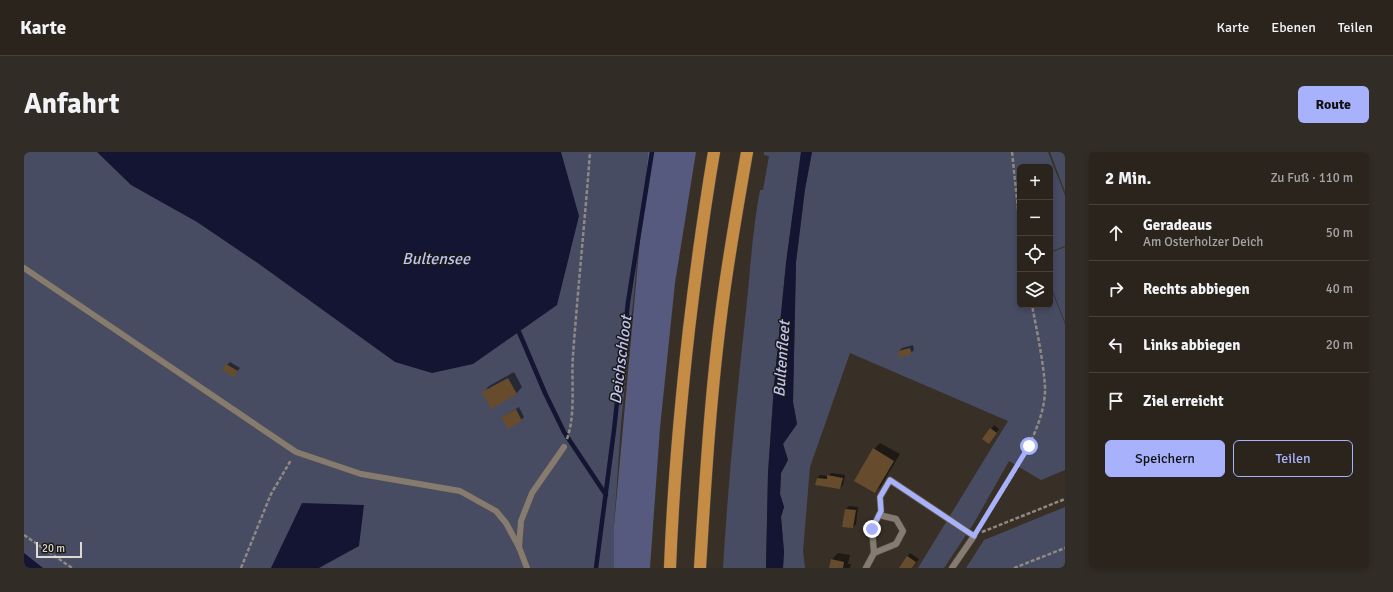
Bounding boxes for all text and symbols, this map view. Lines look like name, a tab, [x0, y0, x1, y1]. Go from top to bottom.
text: Karte	[20, 16, 66, 40]
text: Karte	[1217, 19, 1249, 36]
text: Ebenen	[1271, 19, 1316, 36]
text: Teilen	[1338, 19, 1373, 36]
button: Route	[1298, 86, 1369, 123]
text: Anfahrt	[24, 87, 120, 121]
map controls	[1017, 164, 1053, 308]
button: +	[1017, 164, 1053, 200]
text: 2 Min.	[1105, 168, 1151, 189]
text: Zu Fuß · 110 m	[1270, 170, 1353, 186]
button: −	[1017, 200, 1053, 236]
text: Geradeaus	[1143, 216, 1212, 234]
icon: ahead	[1105, 222, 1127, 244]
text: 50 m	[1326, 225, 1353, 241]
text: Am Osterholzer Deich	[1143, 234, 1263, 250]
button: locate	[1017, 236, 1053, 272]
water label: Bultensee	[402, 249, 471, 269]
button: layers	[1017, 272, 1053, 308]
icon: right	[1105, 278, 1127, 300]
text: Rechts abbiegen	[1143, 280, 1250, 298]
text: 40 m	[1326, 281, 1353, 297]
water label: Deichschloot	[606, 312, 637, 405]
water label: Bultenfleet	[769, 318, 795, 398]
icon: left	[1105, 334, 1127, 356]
text: Links abbiegen	[1143, 336, 1240, 354]
text: 20 m	[1326, 337, 1353, 353]
icon: arrive	[1105, 390, 1127, 412]
text: Ziel erreicht	[1143, 392, 1224, 410]
route start	[1020, 437, 1038, 455]
button: Speichern	[1105, 440, 1225, 477]
button: Teilen	[1233, 440, 1353, 477]
route end	[863, 520, 881, 538]
scale bar	[36, 540, 82, 559]
text: 20 m	[42, 542, 65, 555]

